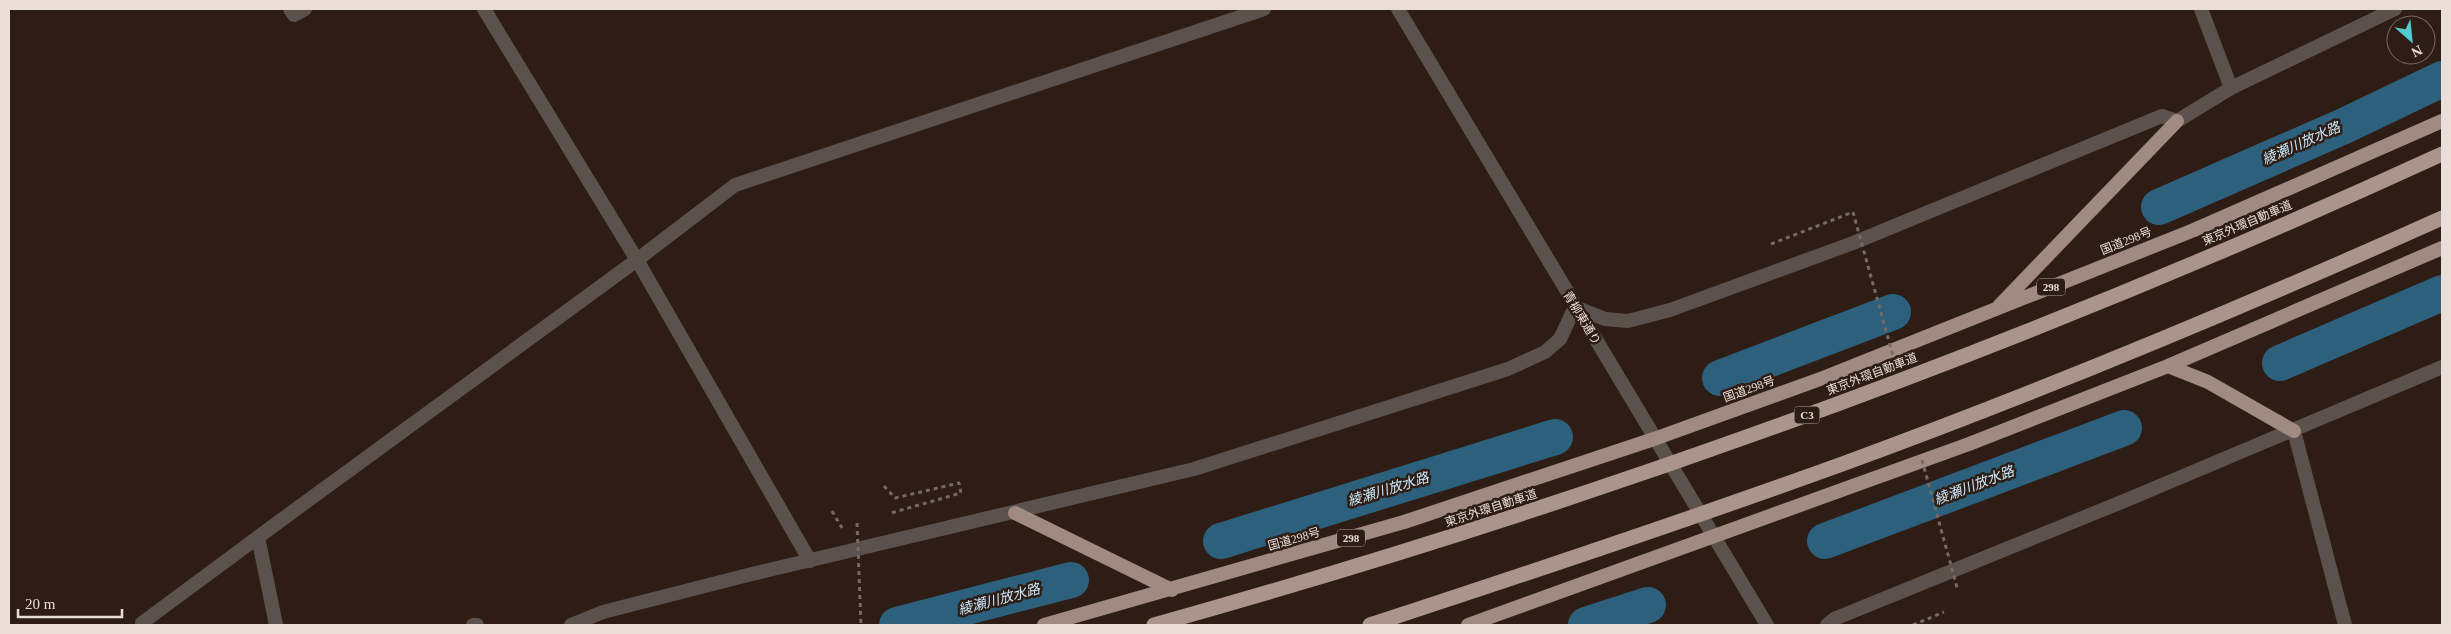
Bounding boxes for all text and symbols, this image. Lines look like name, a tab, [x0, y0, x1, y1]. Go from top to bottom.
north arrow	[2386, 15, 2436, 65]
text: N	[2409, 42, 2425, 60]
water label: 綾瀬川放水路	[2260, 119, 2344, 167]
street label: 東京外環自動車道	[2200, 198, 2294, 248]
street label: 国道298号	[2098, 224, 2154, 258]
road number: 298	[2037, 278, 2065, 296]
street label: 青柳東通り	[1561, 289, 1603, 347]
street label: 東京外環自動車道	[1825, 350, 1919, 398]
street label: 国道298号	[1721, 373, 1777, 405]
road number: C3	[1794, 406, 1820, 424]
water label: 綾瀬川放水路	[1932, 463, 2017, 508]
water label: 綾瀬川放水路	[1346, 470, 1431, 509]
street label: 東京外環自動車道	[1443, 487, 1539, 529]
street label: 国道298号	[1266, 525, 1322, 553]
road number: 298	[1337, 530, 1365, 546]
water label: 綾瀬川放水路	[957, 581, 1043, 618]
scale bar	[18, 586, 121, 618]
text: 20 m	[25, 596, 56, 612]

